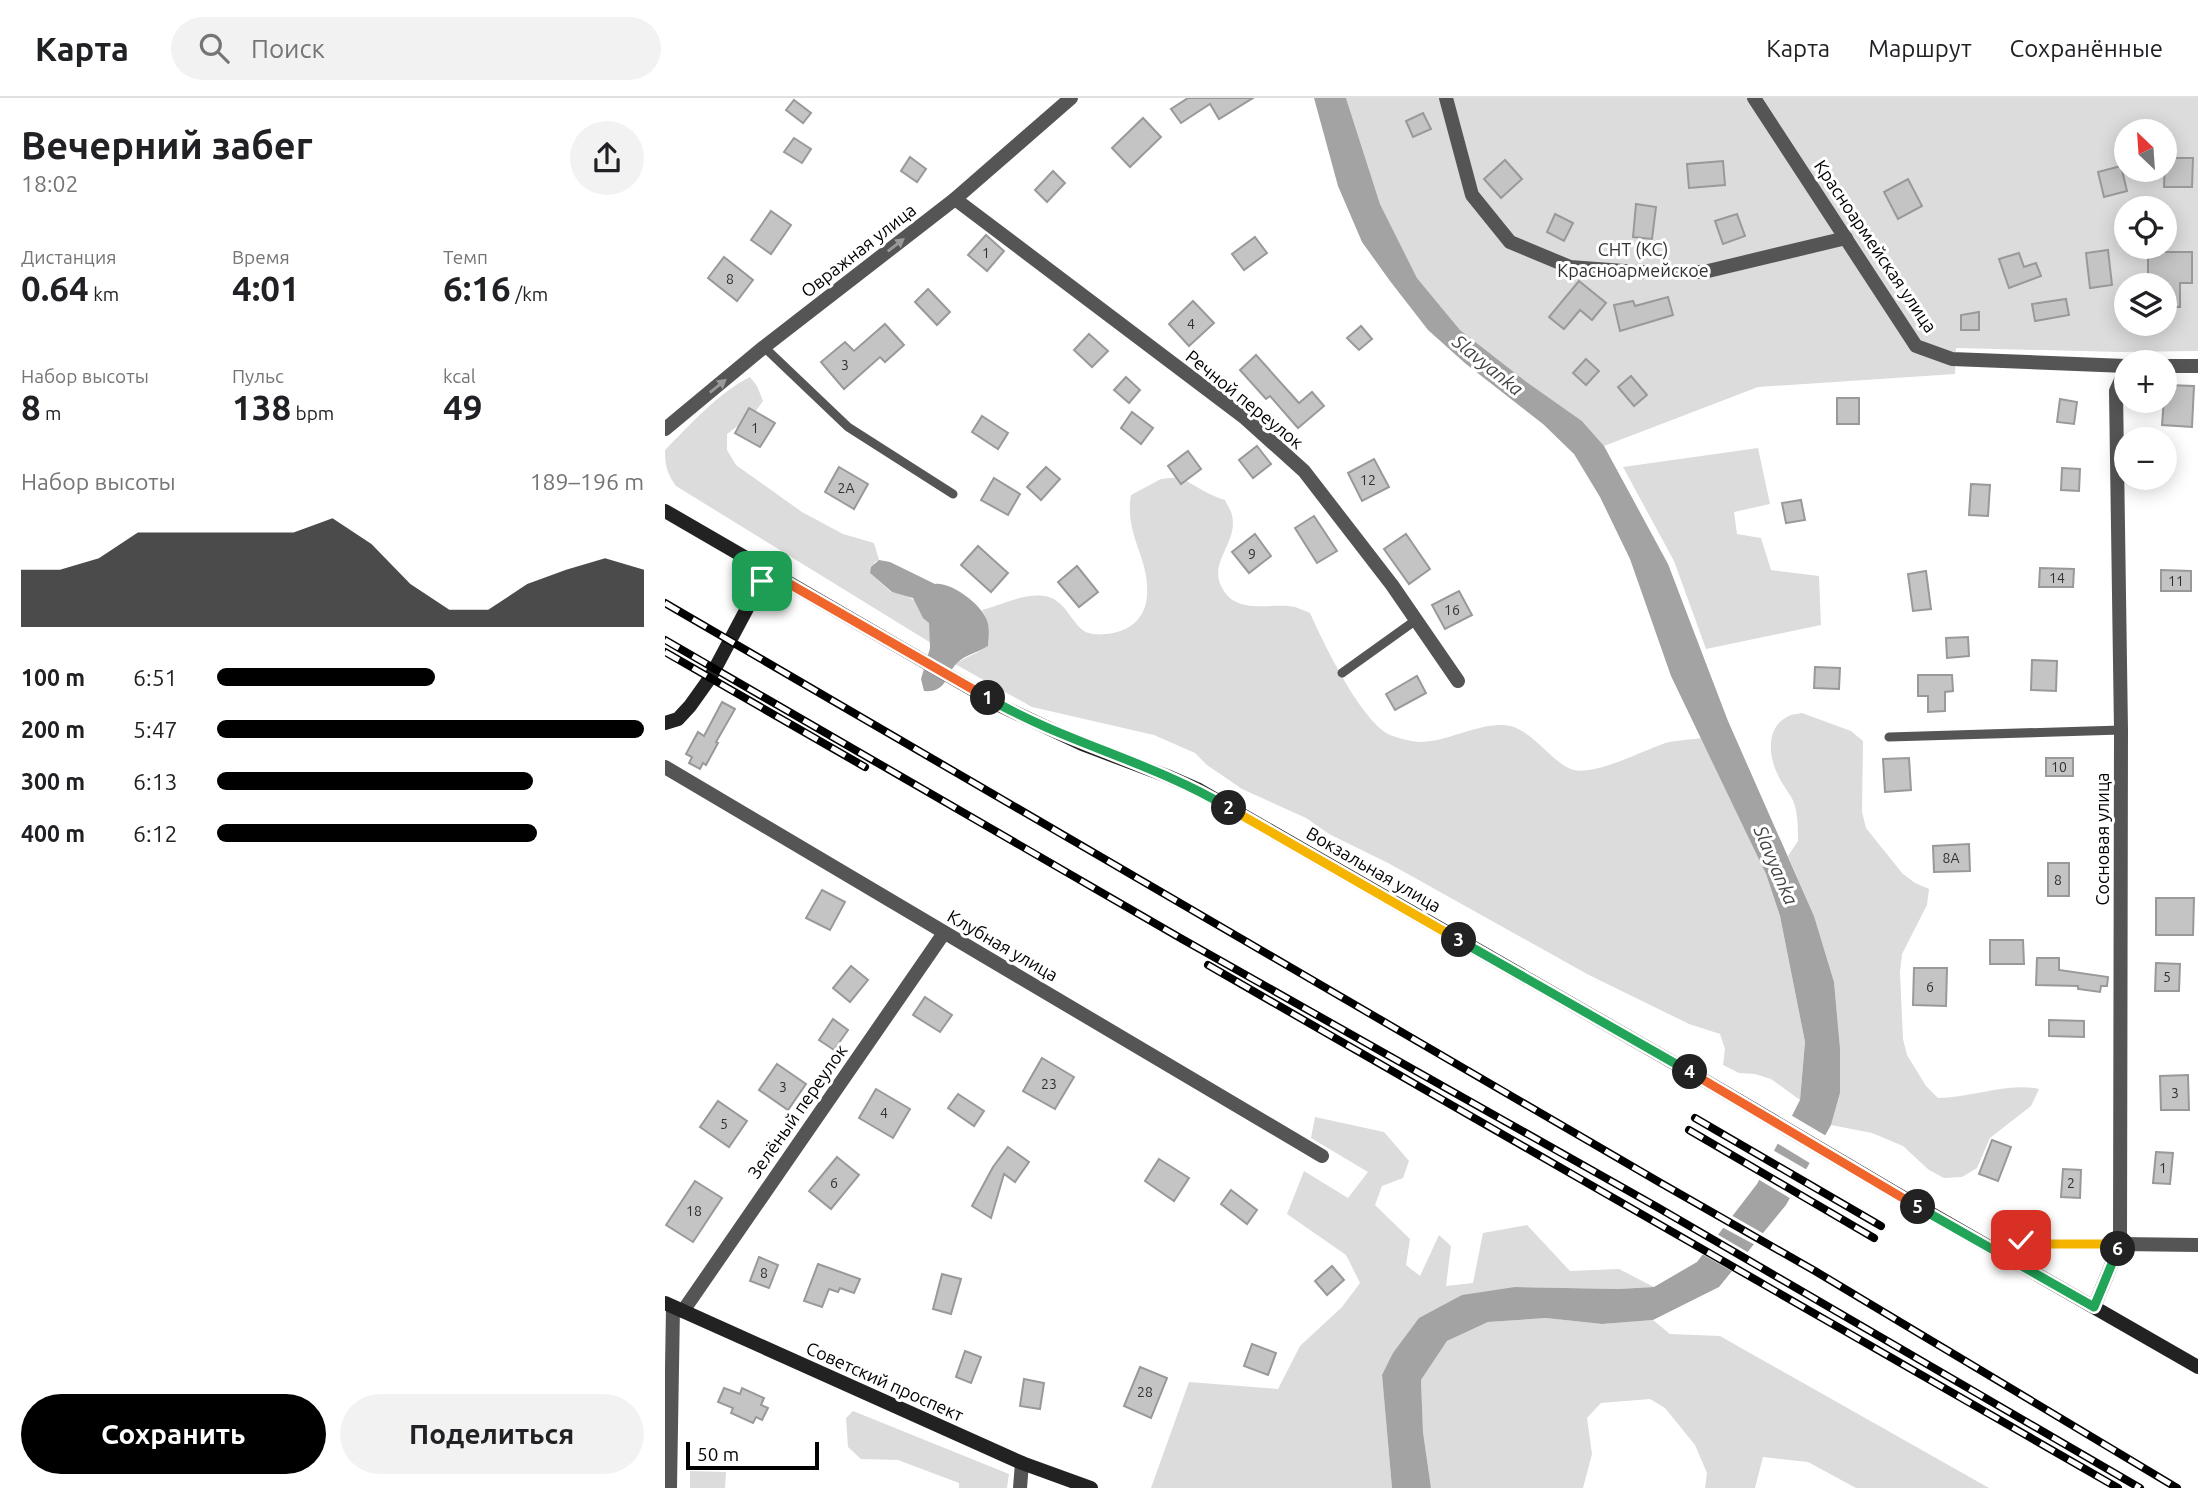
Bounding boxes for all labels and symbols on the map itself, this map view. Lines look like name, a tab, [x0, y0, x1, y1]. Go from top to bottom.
north arrow	[2114, 119, 2177, 182]
street label: Красноармейская улица	[1811, 156, 1941, 336]
street label: Овражная улица	[797, 199, 919, 301]
one-way arrow	[887, 238, 905, 252]
park label: СНТ (КС) Красноармейское	[1557, 239, 1709, 280]
house number: 1	[982, 245, 990, 261]
house number: 8	[726, 271, 734, 287]
house number: 4	[1187, 316, 1195, 332]
water label: Slavyanka	[1448, 329, 1527, 400]
street label: Речной переулок	[1182, 346, 1308, 452]
house number: 3	[841, 357, 849, 373]
one-way arrow	[709, 379, 726, 394]
house number: 1	[751, 420, 759, 436]
house number: 12	[1360, 472, 1376, 488]
house number: 2А	[838, 480, 855, 496]
house number: 9	[1248, 546, 1256, 562]
pin	[732, 551, 792, 611]
house number: 14	[2049, 570, 2065, 586]
house number: 11	[2168, 573, 2184, 589]
house number: 16	[1444, 602, 1460, 618]
pin: 1	[971, 680, 1005, 716]
house number: 10	[2051, 759, 2067, 775]
street label: Сосновая улица	[2092, 772, 2112, 906]
pin: 2	[1211, 790, 1247, 826]
water label: Slavyanka	[1749, 821, 1802, 908]
street label: Вокзальная улица	[1303, 822, 1445, 916]
house number: 8А	[1943, 850, 1960, 866]
house number: 8	[2054, 872, 2062, 888]
street label: Клубная улица	[944, 905, 1062, 985]
pin: 3	[1441, 922, 1477, 958]
house number: 5	[2163, 969, 2171, 985]
house number: 6	[1926, 979, 1934, 995]
street label: Зелёный переулок	[743, 1040, 851, 1182]
pin: 4	[1672, 1054, 1707, 1090]
house number: 23	[1041, 1076, 1057, 1092]
house number: 3	[779, 1079, 787, 1095]
house number: 3	[2171, 1085, 2179, 1101]
house number: 4	[880, 1105, 888, 1121]
house number: 5	[720, 1116, 728, 1132]
house number: 1	[2159, 1160, 2167, 1176]
house number: 6	[830, 1175, 838, 1191]
house number: 2	[2067, 1175, 2075, 1191]
pin: 5	[1901, 1190, 1935, 1224]
house number: 18	[686, 1203, 702, 1219]
pin	[1991, 1210, 2051, 1270]
pin: 6	[2101, 1232, 2135, 1266]
house number: 8	[760, 1265, 768, 1281]
street label: Советский проспект	[803, 1337, 967, 1425]
house number: 28	[1137, 1384, 1153, 1400]
scale bar	[686, 1439, 819, 1471]

